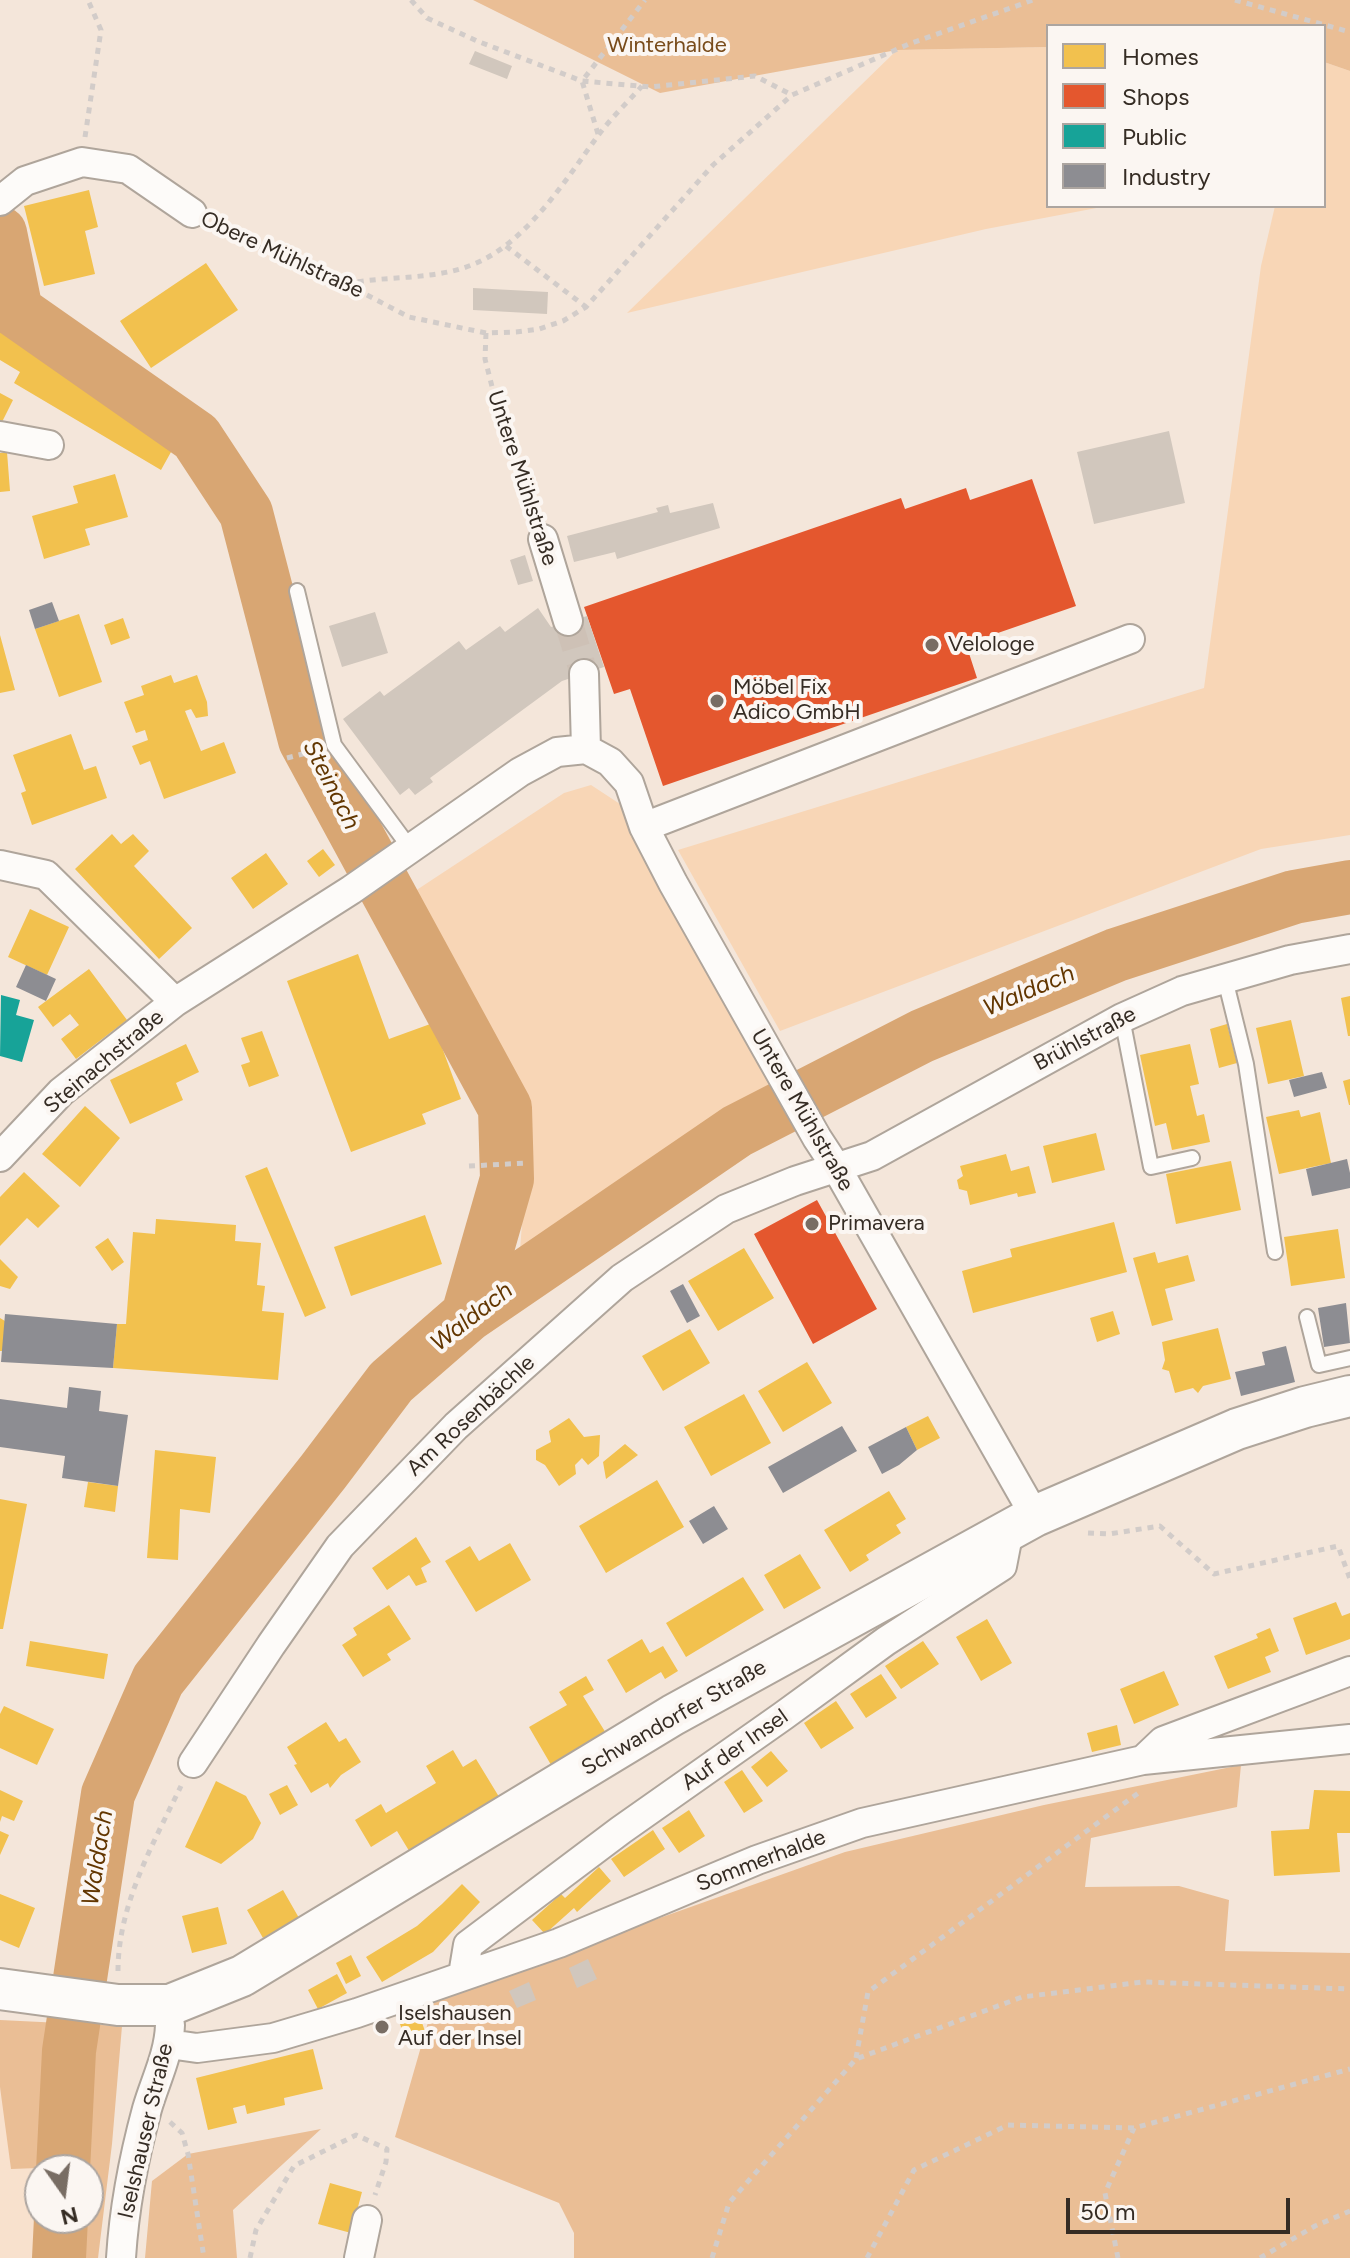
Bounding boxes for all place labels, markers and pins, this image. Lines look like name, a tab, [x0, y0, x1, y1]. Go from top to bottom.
place label: Velologe	[948, 632, 1035, 658]
marker: Velologe	[923, 636, 941, 654]
place label: Möbel Fix Adico GmbH	[733, 675, 861, 726]
marker: Möbel Fix Adico GmbH	[708, 692, 726, 710]
place label: Primavera	[828, 1211, 925, 1237]
marker: Primavera	[803, 1215, 821, 1233]
place label: Iselshausen Auf der Insel	[398, 2001, 522, 2052]
marker: Iselshausen Auf der Insel	[373, 2018, 391, 2036]

